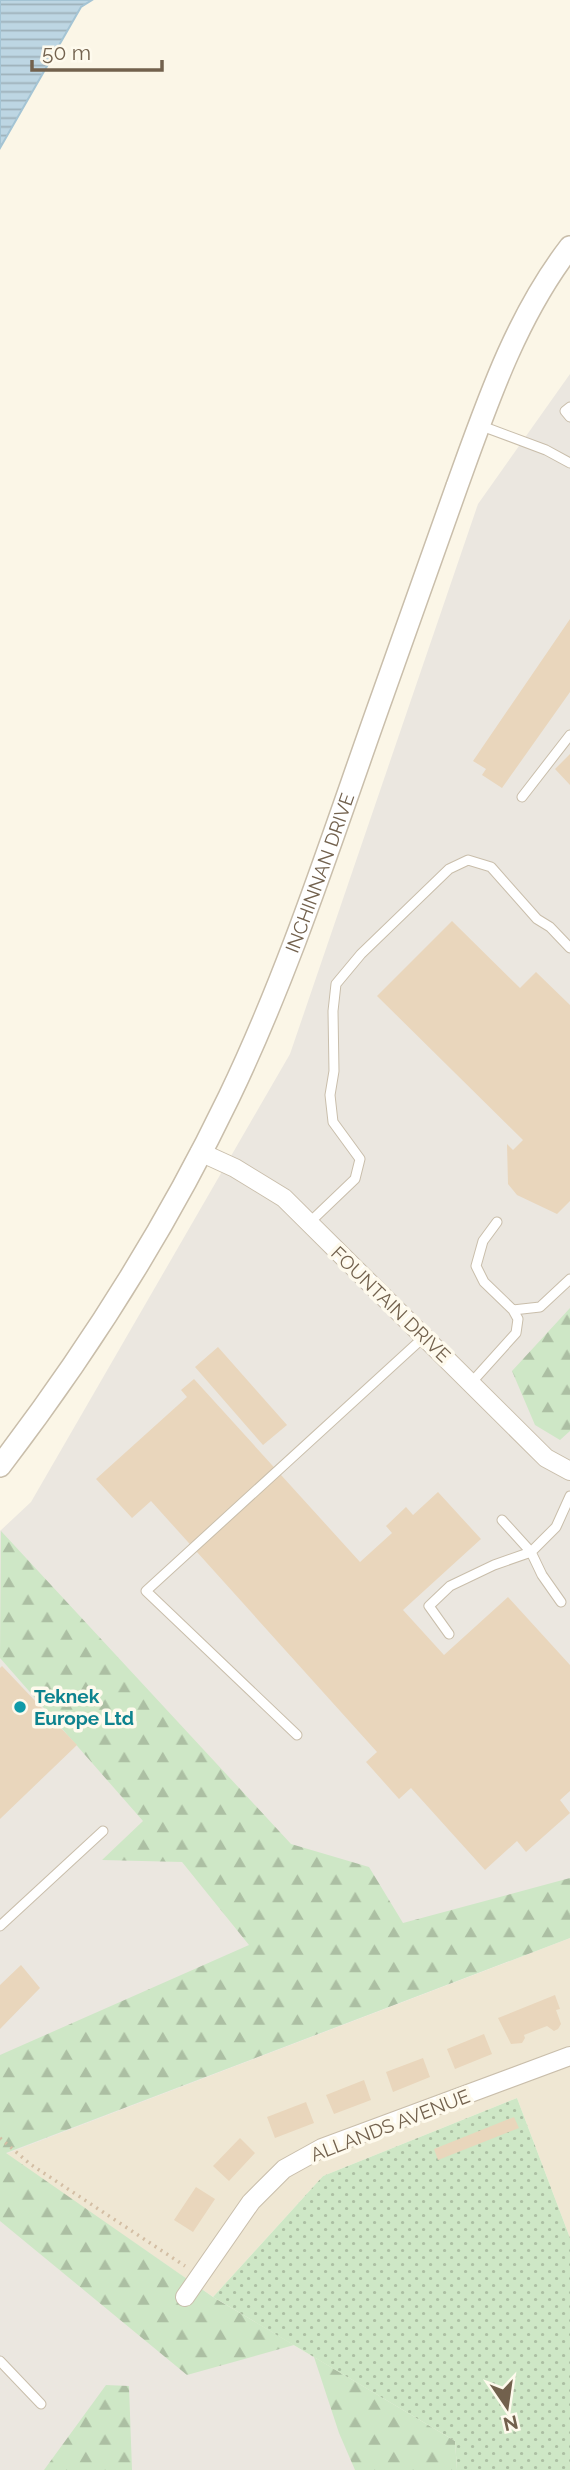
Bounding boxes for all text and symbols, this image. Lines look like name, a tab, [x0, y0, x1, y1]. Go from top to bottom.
scale bar	[32, 28, 161, 72]
text: 50 m	[42, 40, 91, 65]
street label: INCHINNAN DRIVE	[281, 790, 358, 956]
street label: FOUNTAIN DRIVE	[327, 1242, 455, 1366]
place label: Teknek Europe Ltd	[34, 1685, 134, 1729]
marker: Teknek Europe Ltd	[12, 1699, 28, 1715]
street label: ALLANDS AVENUE	[307, 2085, 473, 2165]
north arrow	[472, 2372, 542, 2442]
text: N	[501, 2411, 520, 2436]

